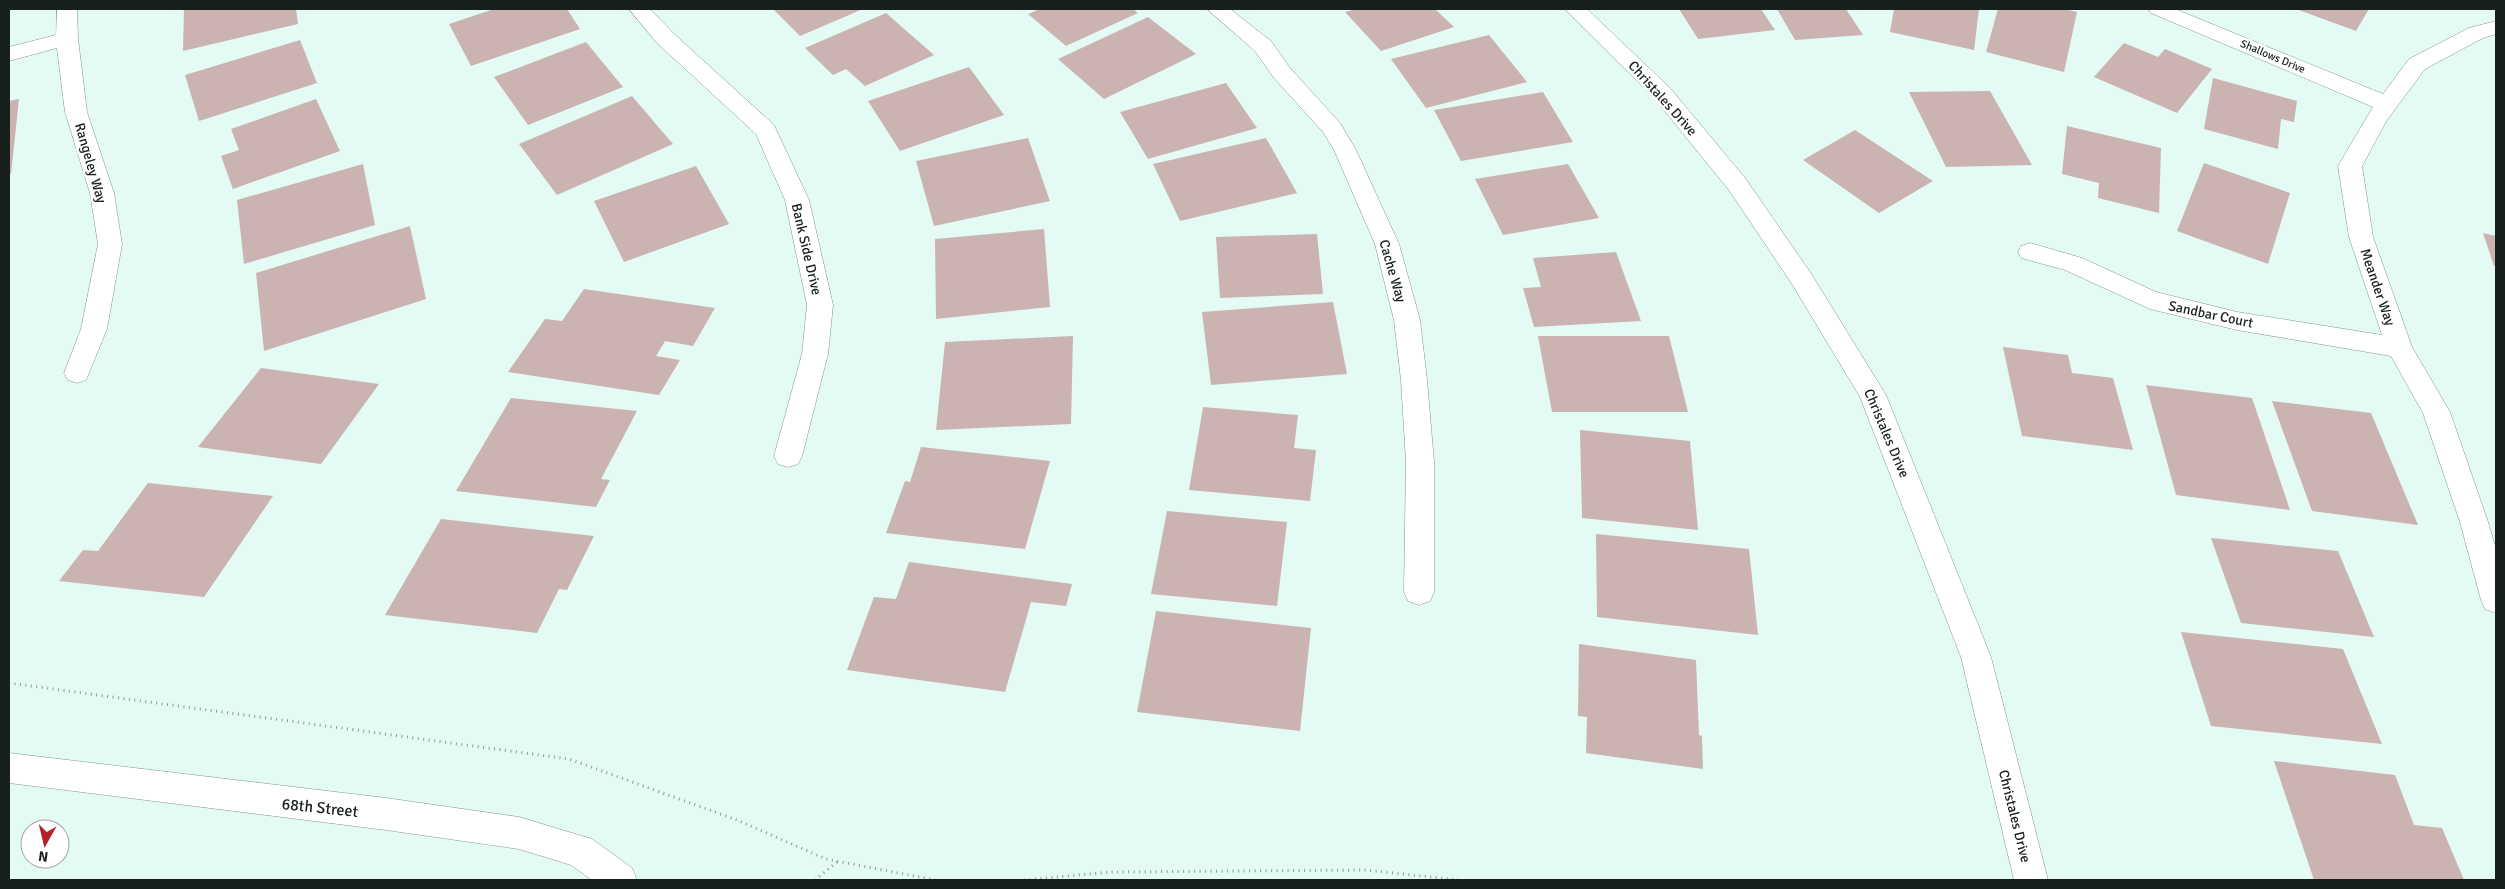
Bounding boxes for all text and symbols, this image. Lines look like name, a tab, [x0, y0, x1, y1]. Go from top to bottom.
street label: Shallows Drive	[2238, 37, 2307, 76]
street label: Christales Drive	[1625, 57, 1701, 139]
street label: Rangeley Way	[71, 121, 110, 206]
street label: Bank Side Drive	[788, 202, 825, 297]
street label: Cache Way	[1375, 238, 1410, 305]
street label: Meander Way	[2356, 246, 2399, 328]
street label: Sandbar Court	[2167, 297, 2255, 332]
street label: Christales Drive	[1860, 386, 1913, 480]
street label: Christales Drive	[1995, 768, 2034, 864]
street label: 68th Street	[281, 794, 360, 822]
north arrow	[20, 819, 70, 869]
text: N	[37, 847, 49, 865]

